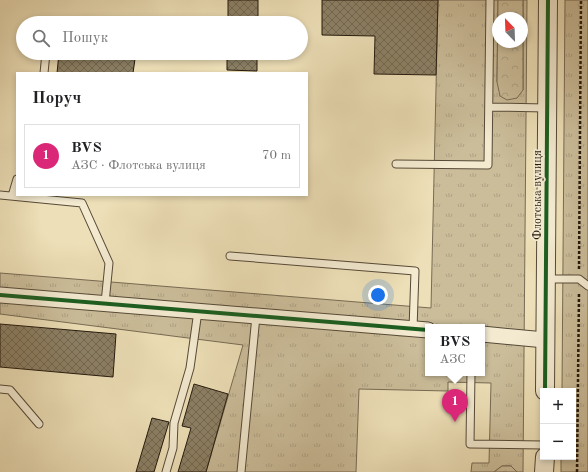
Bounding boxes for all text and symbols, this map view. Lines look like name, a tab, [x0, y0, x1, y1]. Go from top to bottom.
north arrow	[492, 12, 528, 48]
search box	[16, 16, 308, 60]
icon: search	[30, 27, 52, 49]
text: Пошук	[62, 31, 108, 46]
text: Поруч	[32, 90, 81, 107]
text: BVS	[71, 141, 102, 156]
text: 1	[42, 149, 50, 162]
text: 70 m	[262, 149, 291, 162]
street label: Флотська вулиця	[532, 150, 544, 240]
text: АЗС · Флотська вулиця	[71, 159, 206, 172]
your location	[368, 285, 388, 305]
popup	[425, 324, 485, 376]
text: BVS	[440, 335, 470, 350]
text: АЗС	[440, 353, 466, 366]
map controls	[540, 388, 576, 460]
button: +	[540, 388, 576, 424]
pin: 1	[442, 389, 468, 422]
button: −	[540, 424, 576, 460]

